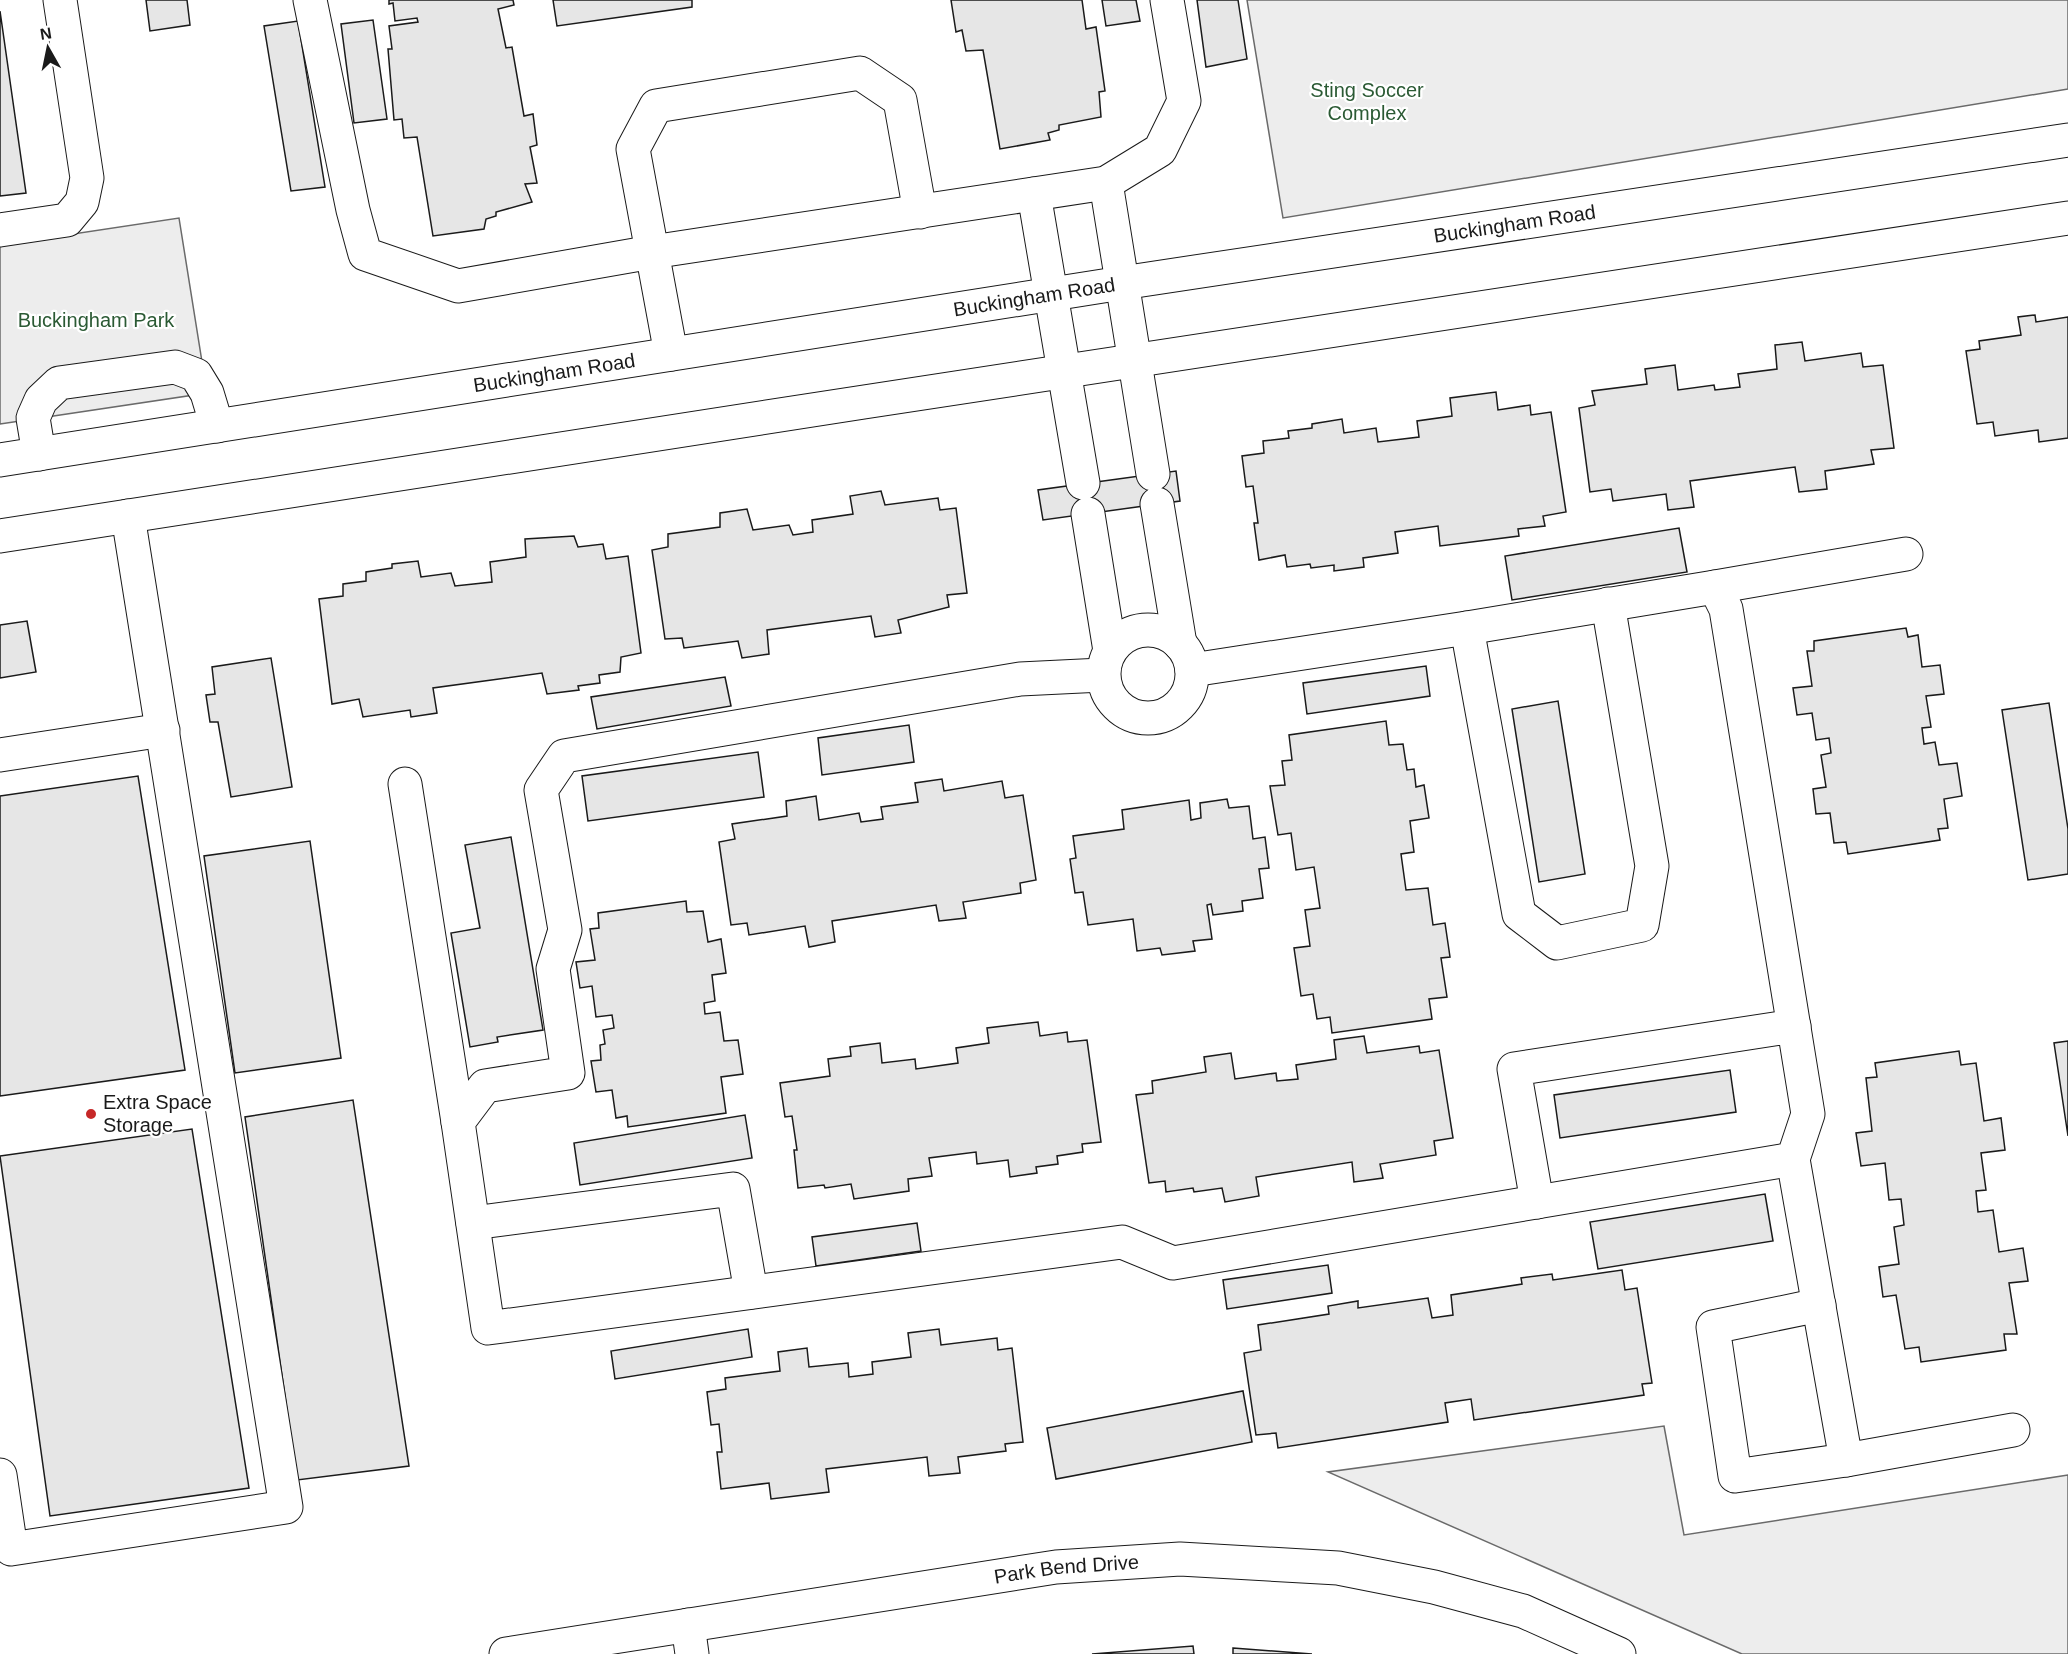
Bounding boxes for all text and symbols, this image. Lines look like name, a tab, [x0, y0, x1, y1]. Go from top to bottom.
north arrow	[18, 18, 78, 78]
text: N	[39, 24, 53, 43]
park label: Sting Soccer Complex	[1310, 79, 1424, 124]
street label: Buckingham Road	[1432, 201, 1597, 247]
street label: Buckingham Road	[952, 273, 1117, 320]
park label: Buckingham Park	[18, 309, 175, 331]
street label: Buckingham Road	[472, 349, 637, 396]
place label: Extra Space Storage	[103, 1091, 212, 1136]
marker: Extra Space Storage	[84, 1107, 98, 1121]
street label: Park Bend Drive	[992, 1551, 1140, 1588]

